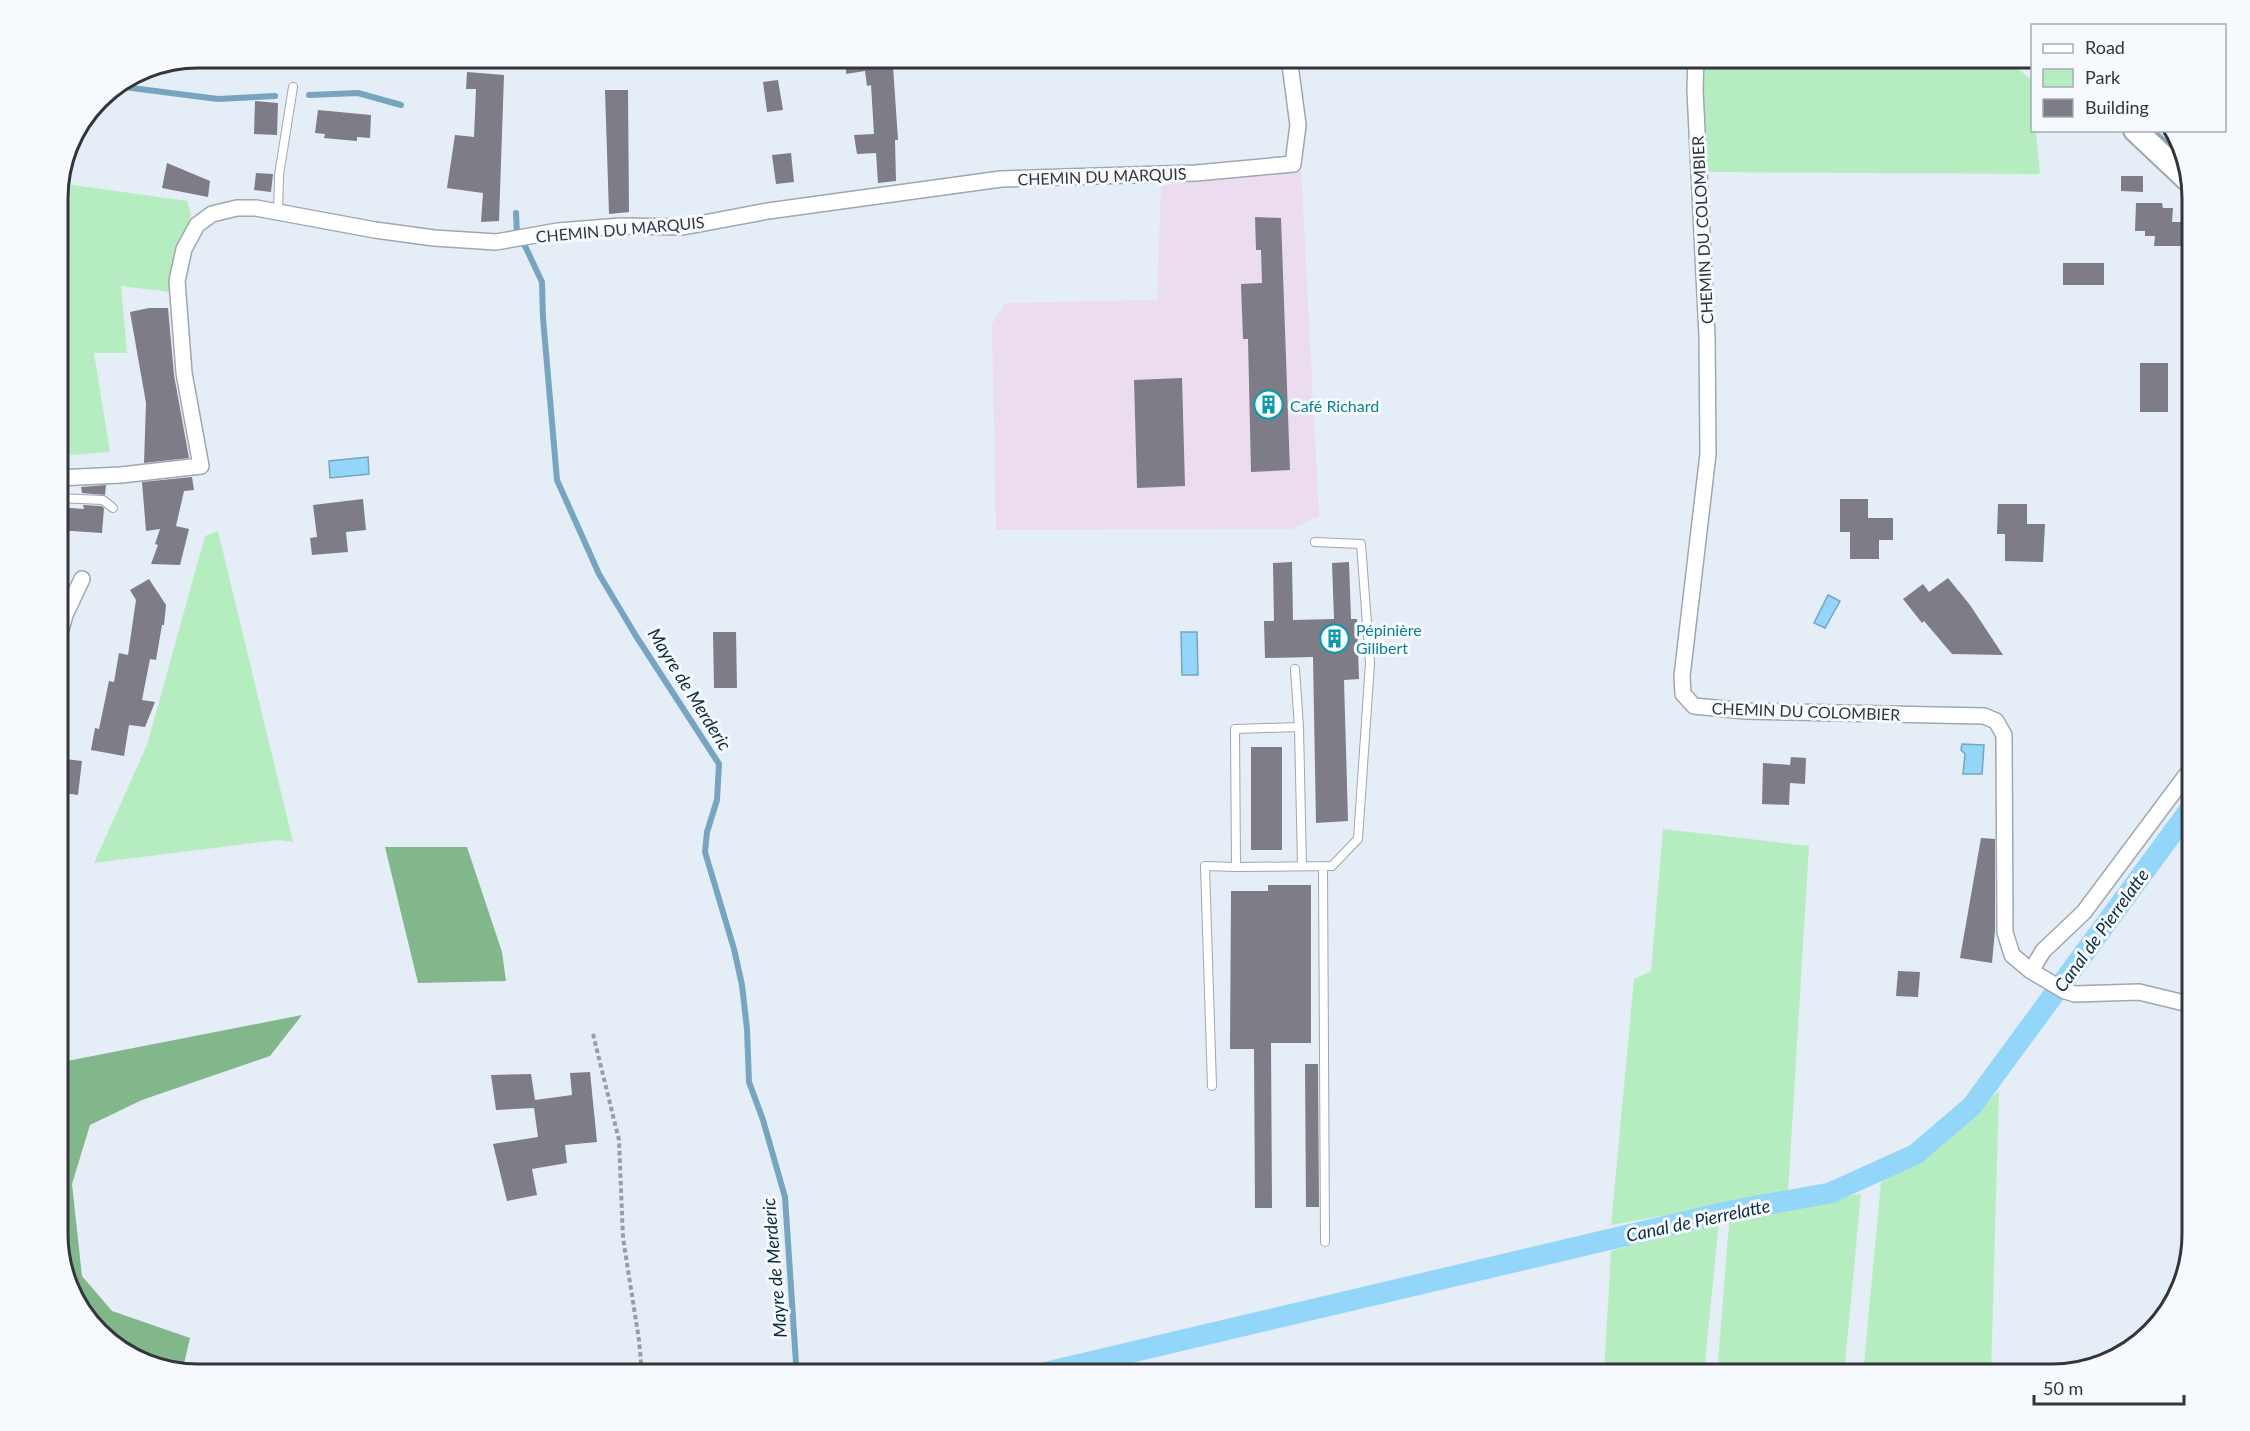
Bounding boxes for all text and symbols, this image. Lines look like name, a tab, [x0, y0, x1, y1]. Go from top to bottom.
legend	[2031, 24, 2226, 132]
text: Road	[2085, 36, 2125, 58]
text: Park	[2085, 66, 2121, 88]
text: Building	[2085, 96, 2149, 118]
street label: CHEMIN DU COLOMBIER	[1688, 135, 1716, 325]
street label: CHEMIN DU MARQUIS	[1017, 164, 1187, 188]
street label: CHEMIN DU MARQUIS	[535, 212, 705, 246]
building icon: Café Richard	[1253, 389, 1285, 421]
place label: Café Richard	[1290, 396, 1379, 415]
place label: Pépinière Gilibert	[1356, 620, 1422, 657]
building icon: Pépinière Gilibert	[1319, 622, 1351, 654]
water label: Mayre de Merderic	[643, 624, 737, 754]
street label: CHEMIN DU COLOMBIER	[1711, 698, 1901, 724]
water label: Canal de Pierrelatte	[2049, 864, 2153, 996]
water label: Canal de Pierrelatte	[1624, 1194, 1772, 1246]
water label: Mayre de Merderic	[757, 1197, 791, 1339]
scale bar	[2034, 1368, 2184, 1406]
text: 50 m	[2043, 1377, 2083, 1399]

